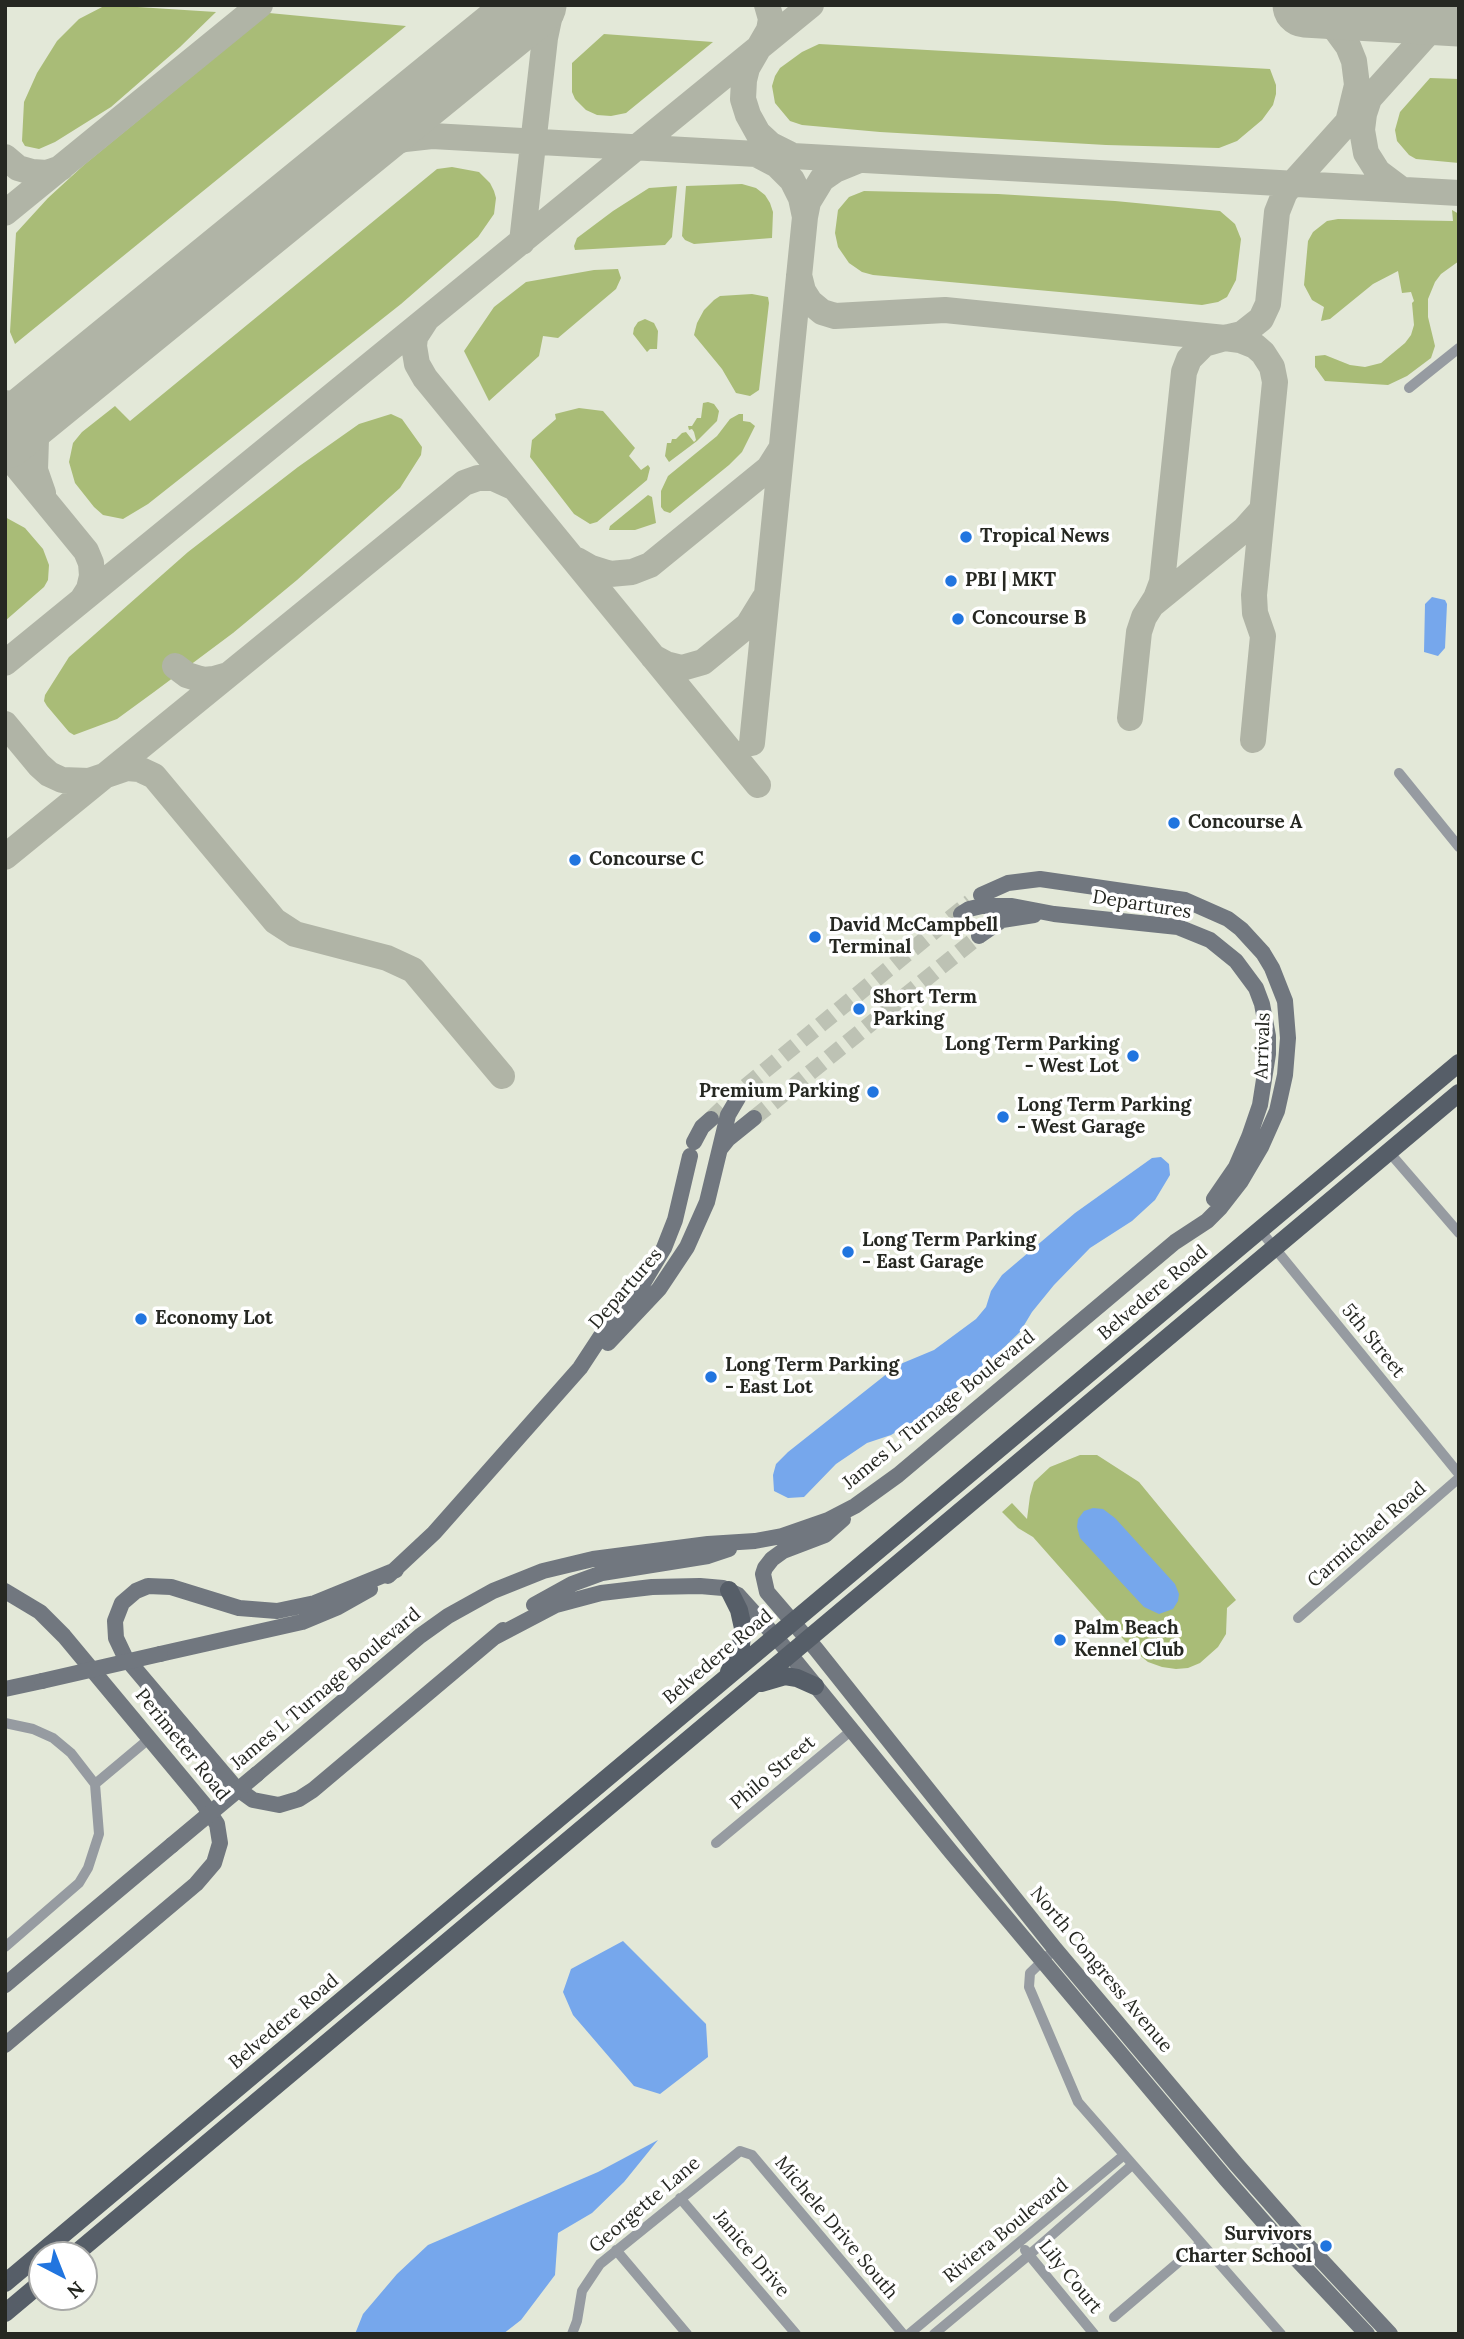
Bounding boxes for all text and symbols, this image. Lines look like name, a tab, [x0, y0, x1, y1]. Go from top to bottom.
place label: Tropical News	[980, 526, 1109, 548]
marker: Tropical News	[958, 529, 974, 545]
place label: PBI | MKT	[965, 570, 1056, 592]
marker: PBI | MKT	[943, 573, 959, 589]
place label: Concourse B	[972, 608, 1086, 630]
marker: Concourse B	[950, 611, 966, 627]
place label: Concourse A	[1188, 812, 1302, 834]
marker: Concourse A	[1166, 815, 1182, 831]
place label: Concourse C	[589, 849, 704, 871]
marker: Concourse C	[567, 852, 583, 868]
street label: Departures	[1091, 886, 1193, 924]
place label: David McCampbell Terminal	[829, 915, 998, 959]
marker: David McCampbell Terminal	[807, 929, 823, 945]
place label: Short Term Parking	[873, 987, 977, 1031]
marker: Short Term Parking	[851, 1001, 867, 1017]
street label: Arrivals	[1250, 1012, 1276, 1080]
place label: Long Term Parking - West Lot	[945, 1034, 1119, 1078]
marker: Long Term Parking - West Lot	[1125, 1048, 1141, 1064]
place label: Premium Parking	[699, 1081, 859, 1103]
marker: Premium Parking	[865, 1084, 881, 1100]
place label: Long Term Parking - West Garage	[1017, 1095, 1191, 1139]
marker: Long Term Parking - West Garage	[995, 1109, 1011, 1125]
place label: Long Term Parking - East Garage	[862, 1230, 1036, 1274]
street label: Belvedere Road	[1094, 1241, 1212, 1345]
street label: Departures	[585, 1244, 667, 1334]
marker: Long Term Parking - East Garage	[840, 1244, 856, 1260]
street label: 5th Street	[1336, 1300, 1410, 1382]
place label: Economy Lot	[155, 1308, 273, 1330]
marker: Economy Lot	[133, 1311, 149, 1327]
street label: James L Turnage Boulevard	[838, 1325, 1040, 1495]
place label: Long Term Parking - East Lot	[725, 1355, 899, 1399]
marker: Long Term Parking - East Lot	[703, 1369, 719, 1385]
street label: Carmichael Road	[1303, 1477, 1431, 1593]
street label: James L Turnage Boulevard	[227, 1603, 425, 1775]
street label: Belvedere Road	[659, 1605, 777, 1709]
place label: Palm Beach Kennel Club	[1074, 1618, 1184, 1662]
marker: Palm Beach Kennel Club	[1052, 1632, 1068, 1648]
street label: Perimeter Road	[130, 1684, 234, 1806]
street label: Philo Street	[726, 1731, 820, 1815]
street label: North Congress Avenue	[1025, 1882, 1177, 2058]
street label: Belvedere Road	[225, 1970, 343, 2074]
street label: Georgette Lane	[585, 2152, 705, 2258]
street label: Michele Drive South	[770, 2152, 902, 2304]
street label: Riviera Boulevard	[939, 2174, 1073, 2288]
street label: Janice Drive	[708, 2206, 794, 2302]
place label: Survivors Charter School	[1176, 2224, 1312, 2268]
street label: Lily Court	[1033, 2236, 1107, 2318]
marker: Survivors Charter School	[1318, 2238, 1334, 2254]
north arrow	[28, 2241, 98, 2311]
text: N	[62, 2276, 89, 2304]

